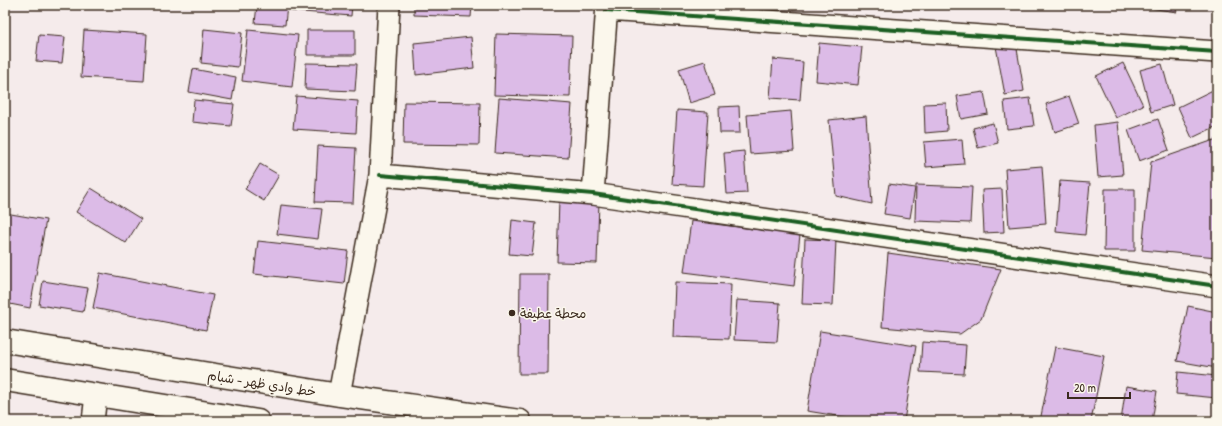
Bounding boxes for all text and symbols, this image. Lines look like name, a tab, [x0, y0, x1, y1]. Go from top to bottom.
place label: محطة عطيفة	[520, 304, 586, 322]
marker: محطة عطيفة	[507, 308, 517, 318]
street label: خط وادي ظهر - شبام	[206, 366, 318, 402]
scale bar	[1068, 374, 1130, 400]
text: 20 m	[1074, 379, 1096, 396]

